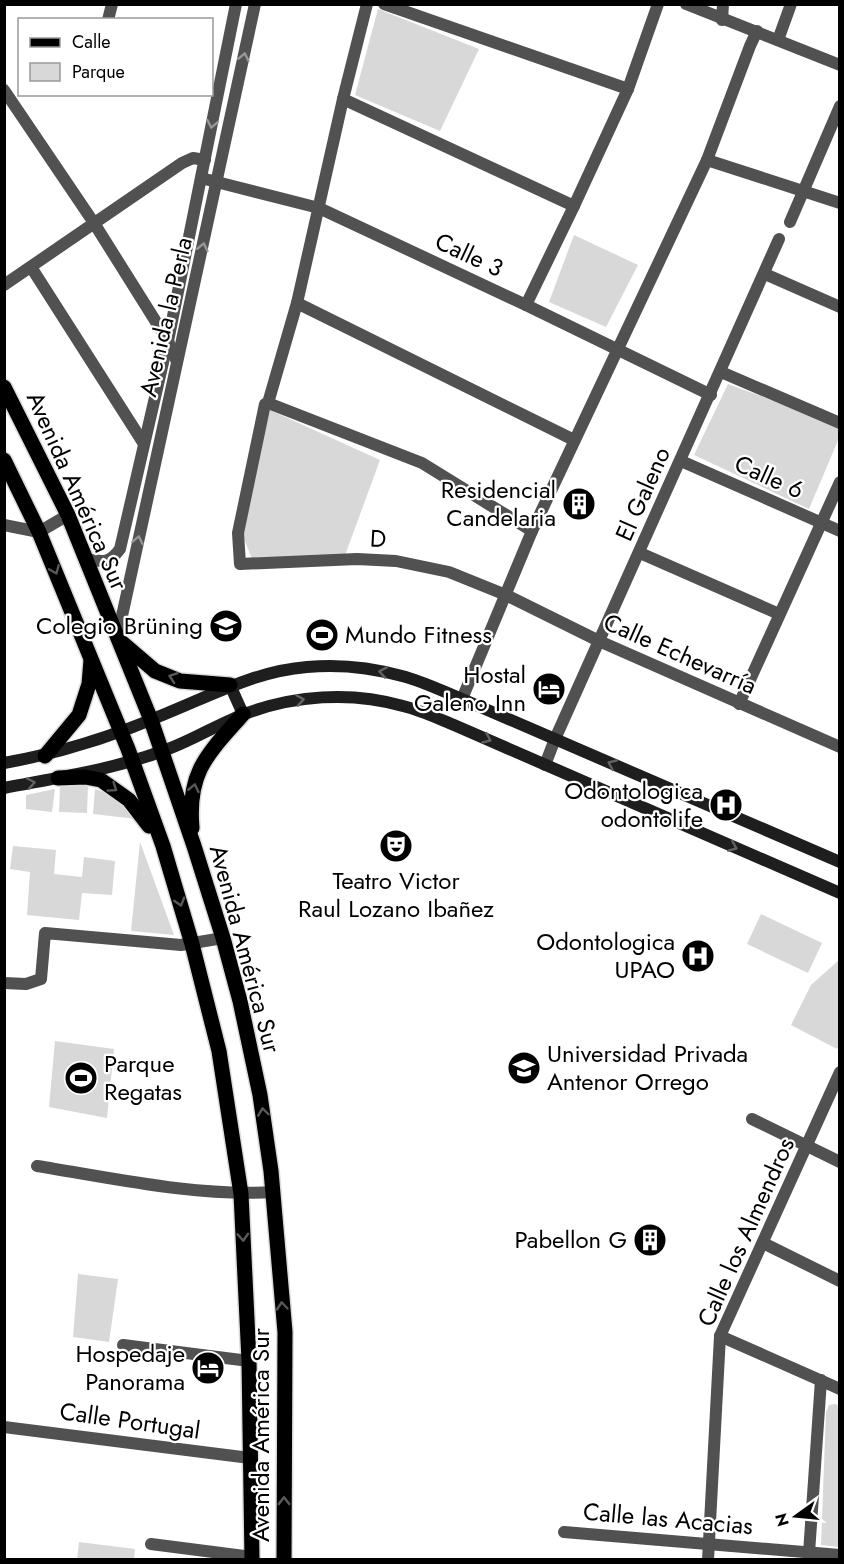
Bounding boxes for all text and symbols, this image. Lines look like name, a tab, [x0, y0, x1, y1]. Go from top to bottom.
legend	[18, 18, 213, 96]
text: Calle	[72, 29, 111, 55]
one-way arrow	[237, 52, 250, 62]
text: Parque	[72, 59, 125, 85]
one-way arrow	[206, 118, 219, 128]
street label: Calle 3	[429, 224, 509, 286]
street label: Avenida la Perla	[130, 234, 201, 400]
one-way arrow	[196, 243, 209, 253]
street label: Avenida América Sur	[18, 386, 137, 596]
street label: El Galeno	[606, 441, 679, 546]
street label: Calle 6	[729, 446, 809, 507]
place label: Residencial Candelaria	[441, 472, 556, 535]
building icon: Residencial Candelaria	[561, 486, 597, 522]
street label: D	[369, 521, 387, 556]
one-way arrow	[131, 536, 144, 546]
one-way arrow	[48, 564, 60, 575]
street label: Calle Echevarría	[598, 604, 762, 703]
place label: Colegio Brüning	[36, 608, 203, 643]
school or university icon: Colegio Brüning	[208, 608, 244, 644]
sports icon: Mundo Fitness	[304, 617, 340, 653]
place label: Mundo Fitness	[345, 617, 492, 652]
place label: Hostal Galeno Inn	[414, 657, 526, 720]
one-way arrow	[379, 667, 388, 679]
hotel icon: Hostal Galeno Inn	[531, 671, 567, 707]
one-way arrow	[168, 672, 179, 685]
one-way arrow	[295, 694, 304, 706]
one-way arrow	[481, 732, 492, 744]
one-way arrow	[608, 759, 619, 771]
place label: Odontologica odontolife	[564, 773, 703, 836]
one-way arrow	[26, 777, 36, 790]
one-way arrow	[107, 781, 118, 792]
one-way arrow	[187, 783, 200, 793]
hospital icon: Odontologica odontolife	[708, 787, 744, 823]
theatre icon: Teatro Victor Raul Lozano Ibañez	[378, 828, 414, 864]
one-way arrow	[727, 840, 738, 852]
street label: Avenida América Sur	[201, 841, 290, 1058]
place label: Teatro Victor Raul Lozano Ibañez	[298, 863, 494, 926]
one-way arrow	[173, 896, 185, 907]
place label: Odontologica UPAO	[536, 924, 675, 987]
hospital icon: Odontologica UPAO	[680, 938, 716, 974]
place label: Universidad Privada Antenor Orrego	[547, 1036, 748, 1099]
place label: Parque Regatas	[104, 1046, 182, 1109]
school or university icon: Universidad Privada Antenor Orrego	[506, 1050, 542, 1086]
sports icon: Parque Regatas	[63, 1060, 99, 1096]
one-way arrow	[257, 1108, 269, 1117]
street label: Calle los Almendros	[688, 1132, 803, 1332]
place label: Pabellon G	[514, 1222, 627, 1257]
building icon: Pabellon G	[632, 1222, 668, 1258]
one-way arrow	[237, 1233, 250, 1242]
one-way arrow	[276, 1302, 289, 1311]
street label: Avenida América Sur	[243, 1327, 278, 1542]
place label: Hospedaje Panorama	[75, 1336, 185, 1399]
hotel icon: Hospedaje Panorama	[190, 1350, 226, 1386]
street label: Calle Portugal	[58, 1393, 203, 1448]
north arrow	[766, 1486, 826, 1546]
street label: Calle las Acacias	[582, 1494, 754, 1543]
one-way arrow	[278, 1497, 290, 1506]
text: N	[769, 1511, 795, 1529]

